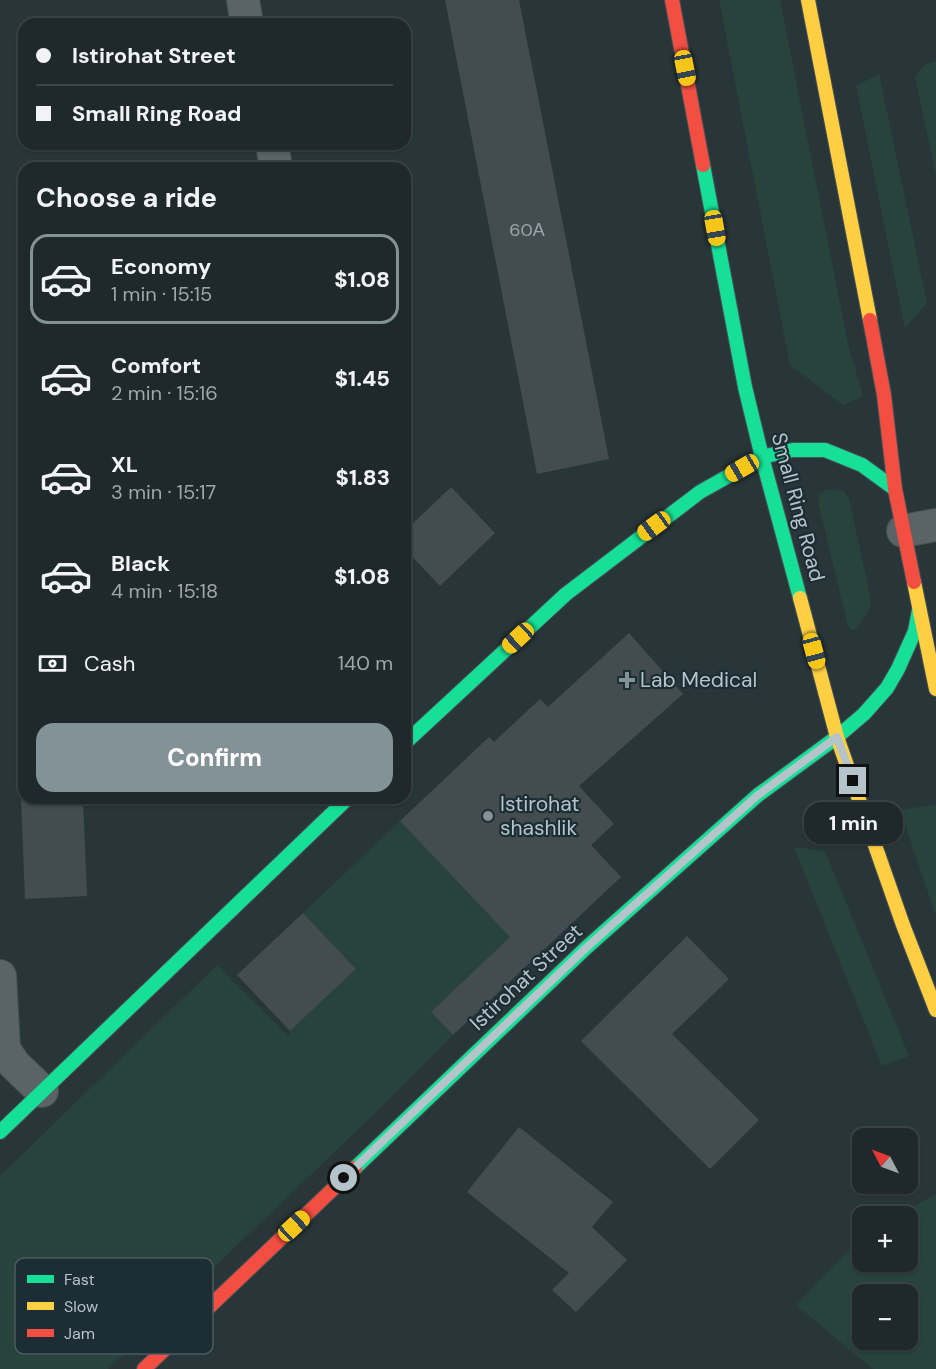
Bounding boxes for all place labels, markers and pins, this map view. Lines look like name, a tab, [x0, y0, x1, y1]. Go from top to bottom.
place label: Lab Medical	[640, 666, 757, 694]
marker: Lab Medical	[618, 671, 636, 689]
place label: Istirohat shashlik	[500, 790, 580, 842]
marker: Istirohat shashlik	[481, 809, 495, 823]

